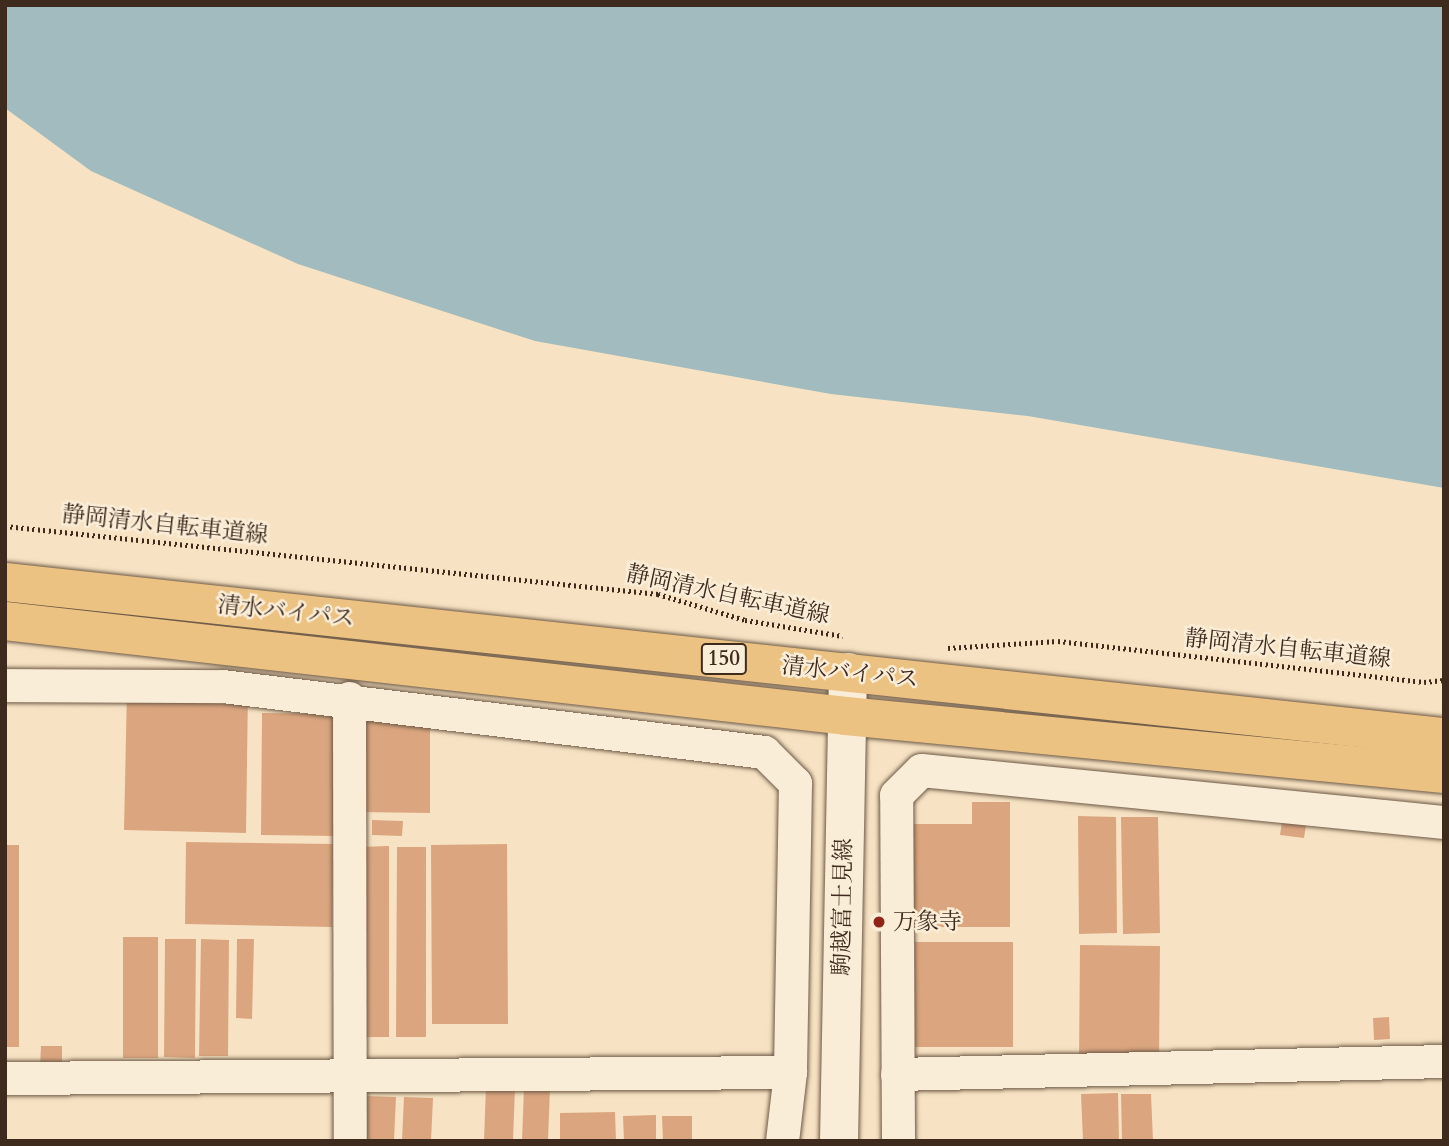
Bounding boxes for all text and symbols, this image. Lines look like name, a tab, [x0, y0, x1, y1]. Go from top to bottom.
street label: 静岡清水自転車道線	[61, 500, 269, 550]
street label: 静岡清水自転車道線	[624, 560, 832, 630]
street label: 清水バイパス	[216, 591, 356, 633]
street label: 静岡清水自転車道線	[1184, 624, 1392, 674]
road number: 150	[700, 642, 748, 676]
street label: 清水バイパス	[780, 652, 920, 694]
street label: 駒越富士見線	[828, 838, 858, 976]
place label: 万象寺	[893, 908, 962, 936]
marker: 万象寺	[871, 914, 887, 930]

